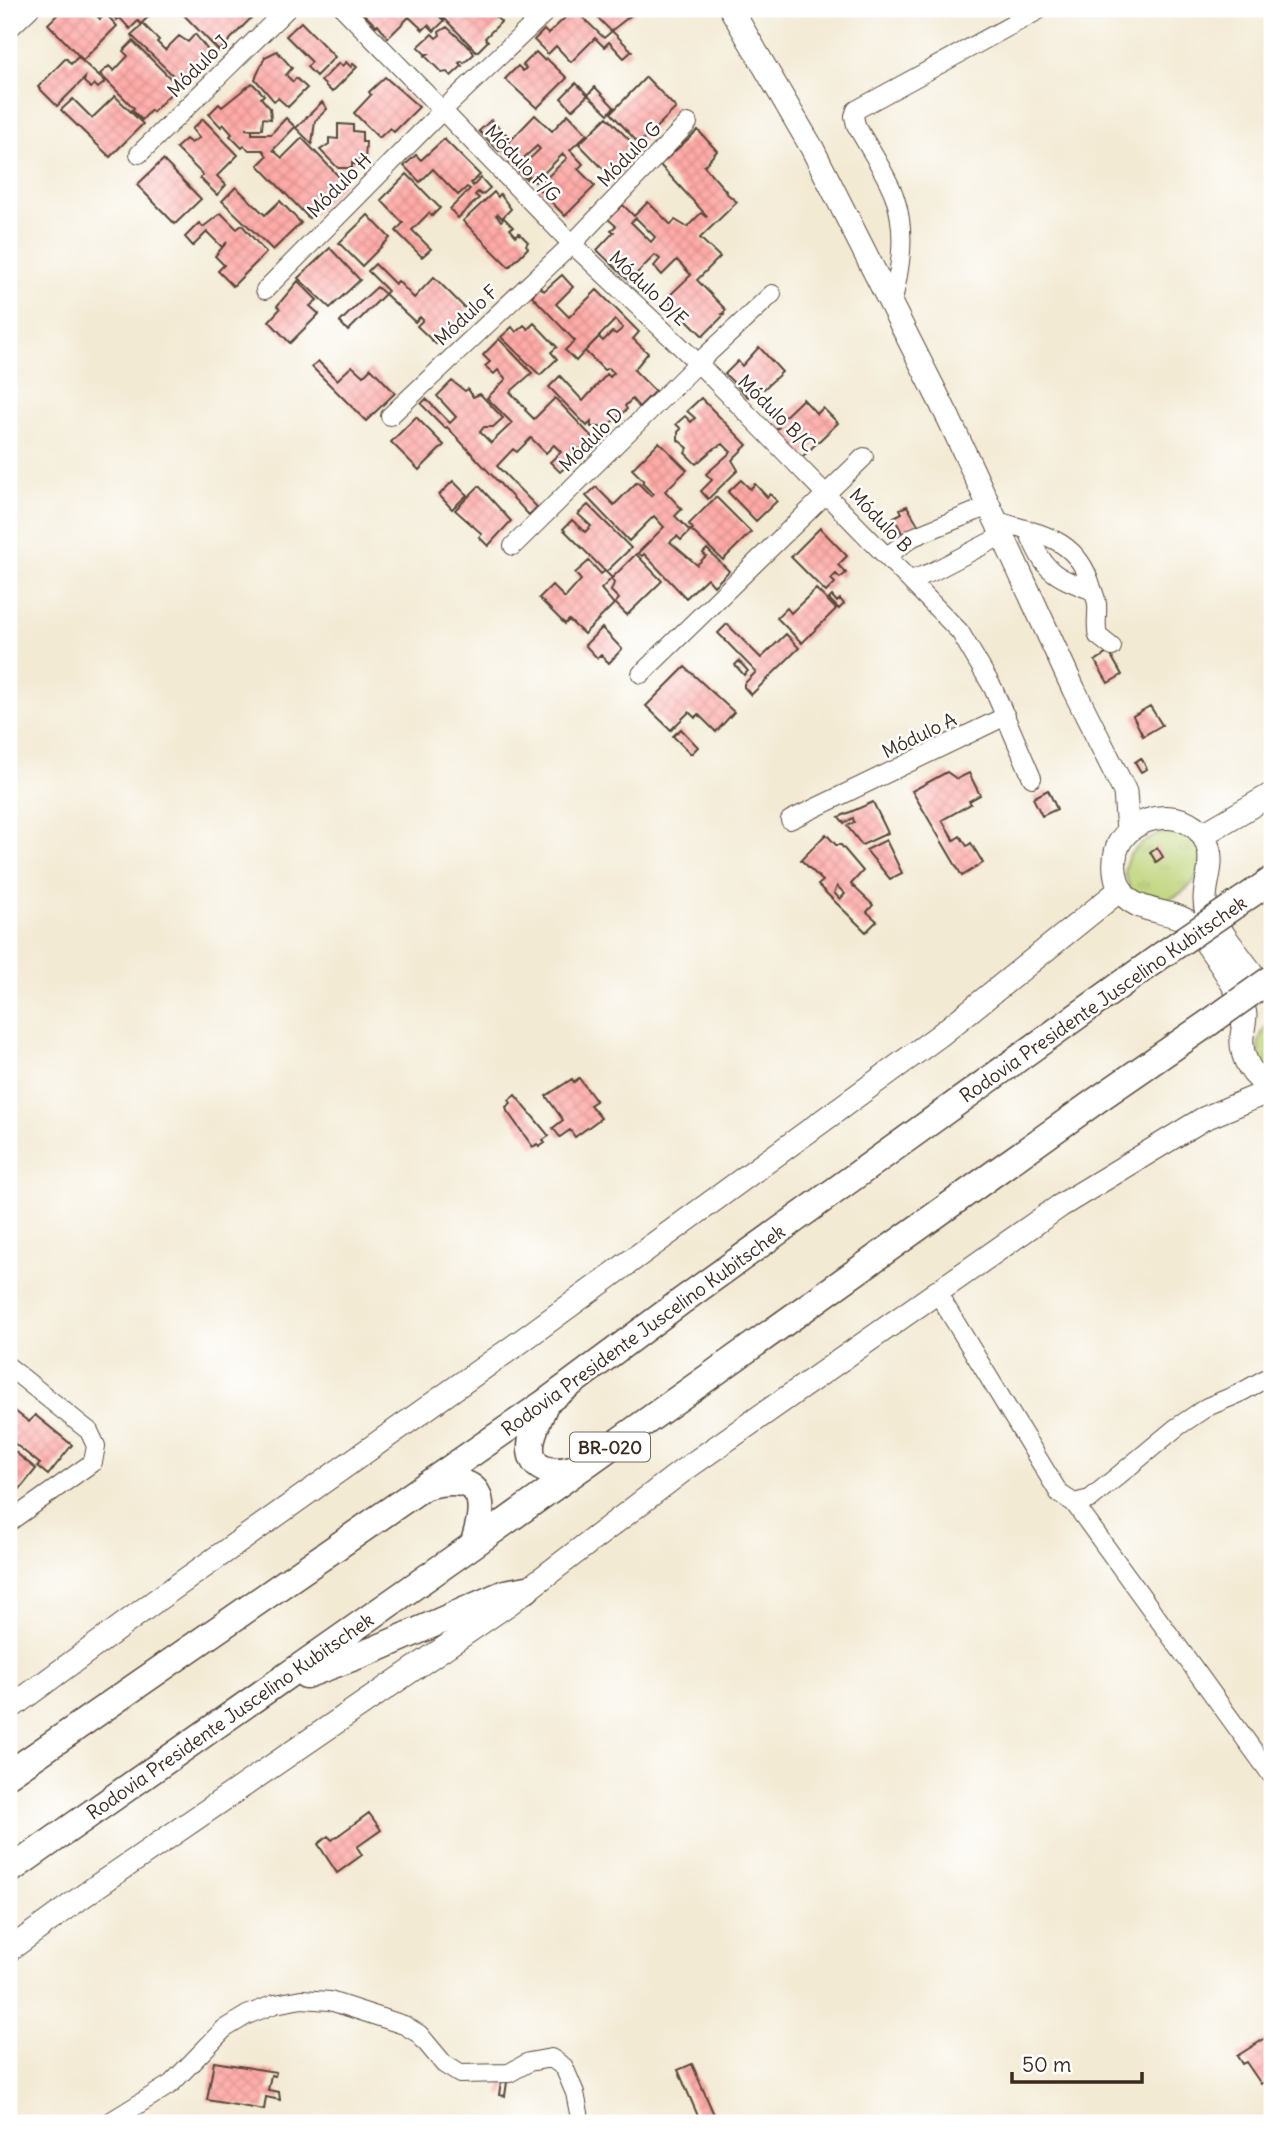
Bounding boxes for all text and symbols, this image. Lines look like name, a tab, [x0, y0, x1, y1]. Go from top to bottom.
street label: Módulo J	[162, 30, 234, 102]
street label: Módulo G	[592, 116, 666, 192]
street label: Módulo F/G	[480, 119, 566, 207]
street label: Módulo H	[302, 148, 376, 222]
street label: Módulo D/E	[605, 245, 693, 331]
street label: Módulo F	[429, 279, 503, 351]
street label: Módulo B/C	[733, 369, 821, 457]
street label: Módulo D	[554, 402, 628, 476]
street label: Módulo B	[845, 483, 917, 557]
street label: Módulo A	[878, 707, 960, 763]
street label: Rodovia Presidente Juscelino Kubitschek	[955, 890, 1251, 1108]
street label: Rodovia Presidente Juscelino Kubitschek	[496, 1219, 790, 1441]
road number: BR-020	[570, 1432, 650, 1462]
street label: Rodovia Presidente Juscelino Kubitschek	[82, 1607, 378, 1825]
scale bar	[1012, 2041, 1141, 2085]
text: 50 m	[1022, 2051, 1071, 2078]

